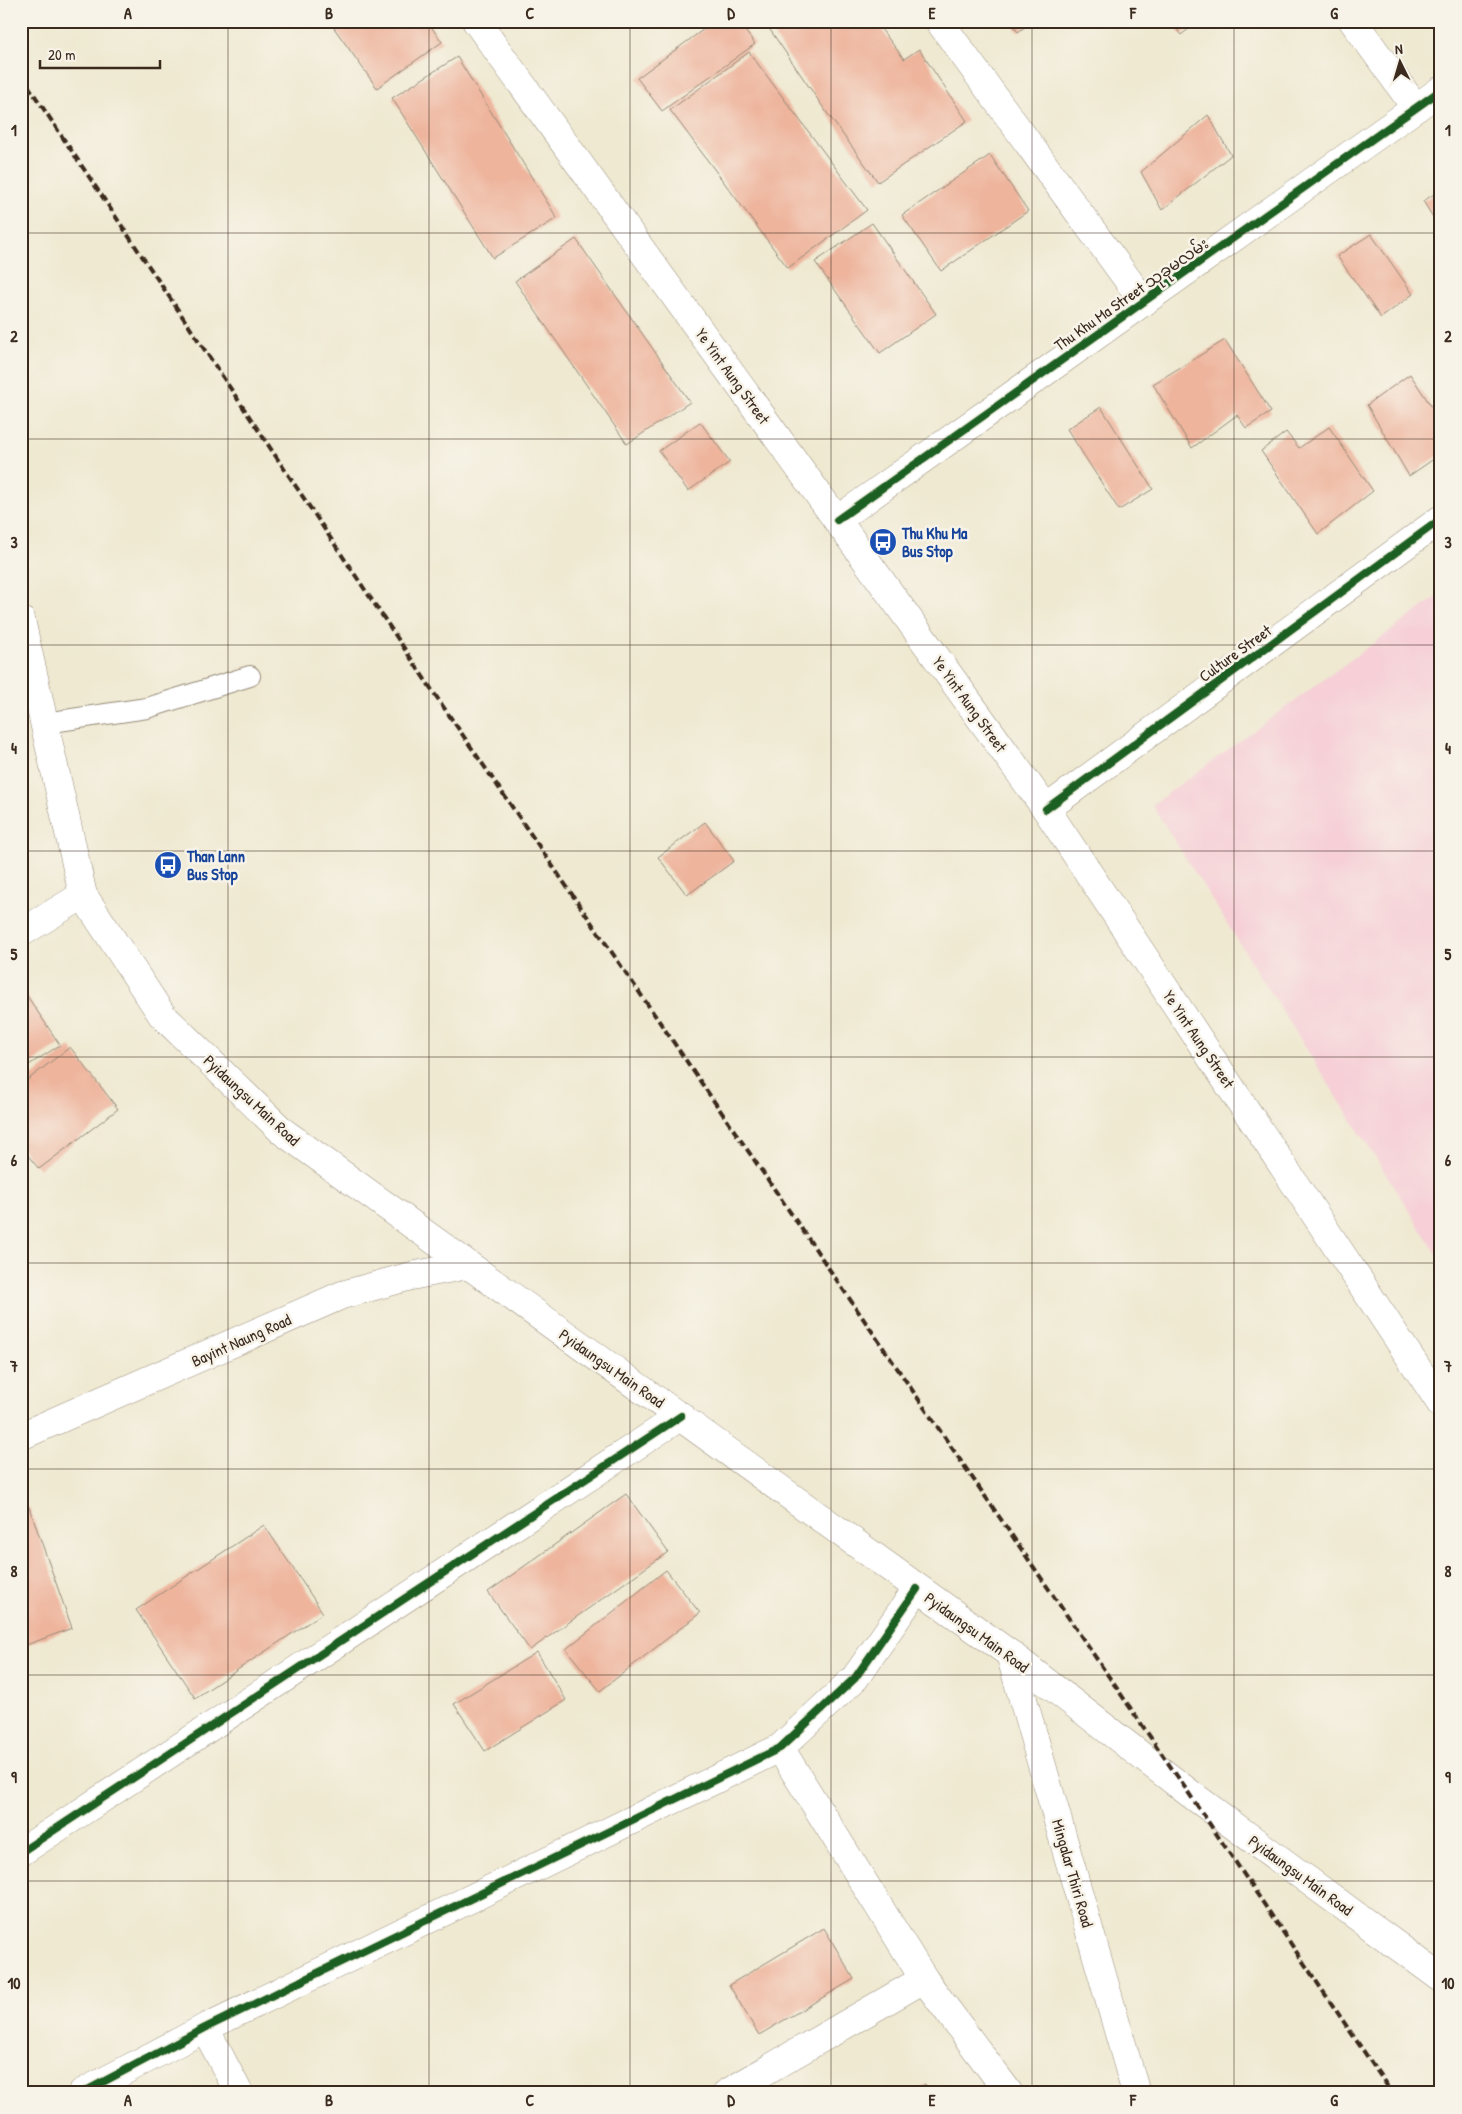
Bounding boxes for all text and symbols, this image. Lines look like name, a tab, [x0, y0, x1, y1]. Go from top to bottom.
text: A	[124, 2, 132, 24]
text: B	[325, 2, 333, 24]
text: C	[526, 2, 535, 24]
text: D	[727, 2, 735, 24]
text: E	[928, 2, 936, 24]
text: F	[1129, 2, 1137, 24]
text: G	[1330, 2, 1338, 24]
scale bar	[40, 38, 160, 70]
north arrow	[1374, 38, 1424, 88]
text: N	[1394, 39, 1404, 58]
text: 20 m	[48, 44, 75, 65]
text: 1	[11, 119, 17, 141]
text: 1	[1445, 119, 1451, 141]
street label: Thu Khu Ma Street သုခုမလမ်း	[1049, 232, 1215, 359]
street label: Ye Yint Aung Street	[691, 324, 776, 429]
text: 2	[10, 325, 18, 347]
text: 2	[1444, 325, 1452, 347]
place label: Thu Khu Ma Bus Stop	[901, 522, 968, 563]
bus stop icon: Thu Khu Ma Bus Stop	[868, 527, 898, 557]
text: 3	[10, 531, 18, 553]
text: 3	[1444, 531, 1452, 553]
street label: Culture Street	[1194, 619, 1276, 687]
street label: Ye Yint Aung Street	[928, 652, 1013, 757]
text: 4	[11, 737, 17, 759]
text: 4	[1445, 737, 1451, 759]
place label: Than Lann Bus Stop	[186, 845, 245, 886]
bus stop icon: Than Lann Bus Stop	[153, 850, 183, 880]
text: 5	[11, 943, 18, 965]
text: 5	[1445, 943, 1452, 965]
street label: Ye Yint Aung Street	[1158, 986, 1240, 1093]
street label: Pyidaungsu Main Road	[199, 1050, 305, 1150]
text: 6	[11, 1149, 18, 1171]
text: 6	[1445, 1149, 1452, 1171]
street label: Bayint Naung Road	[188, 1308, 294, 1372]
street label: Pyidaungsu Main Road	[555, 1323, 669, 1413]
text: 7	[9, 1355, 18, 1377]
text: 7	[1443, 1355, 1452, 1377]
text: 8	[11, 1560, 18, 1582]
text: 8	[1445, 1560, 1452, 1582]
street label: Pyidaungsu Main Road	[920, 1587, 1034, 1677]
text: 9	[11, 1766, 17, 1788]
text: 9	[1445, 1766, 1451, 1788]
street label: Mingalar Thiri Road	[1047, 1816, 1099, 1930]
street label: Pyidaungsu Main Road	[1244, 1830, 1358, 1920]
text: 10	[8, 1972, 20, 1994]
text: 10	[1442, 1972, 1454, 1994]
text: A	[124, 2089, 132, 2111]
text: B	[325, 2089, 333, 2111]
text: C	[526, 2089, 535, 2111]
text: D	[727, 2089, 735, 2111]
text: E	[928, 2089, 936, 2111]
text: F	[1129, 2089, 1137, 2111]
text: G	[1330, 2089, 1338, 2111]

